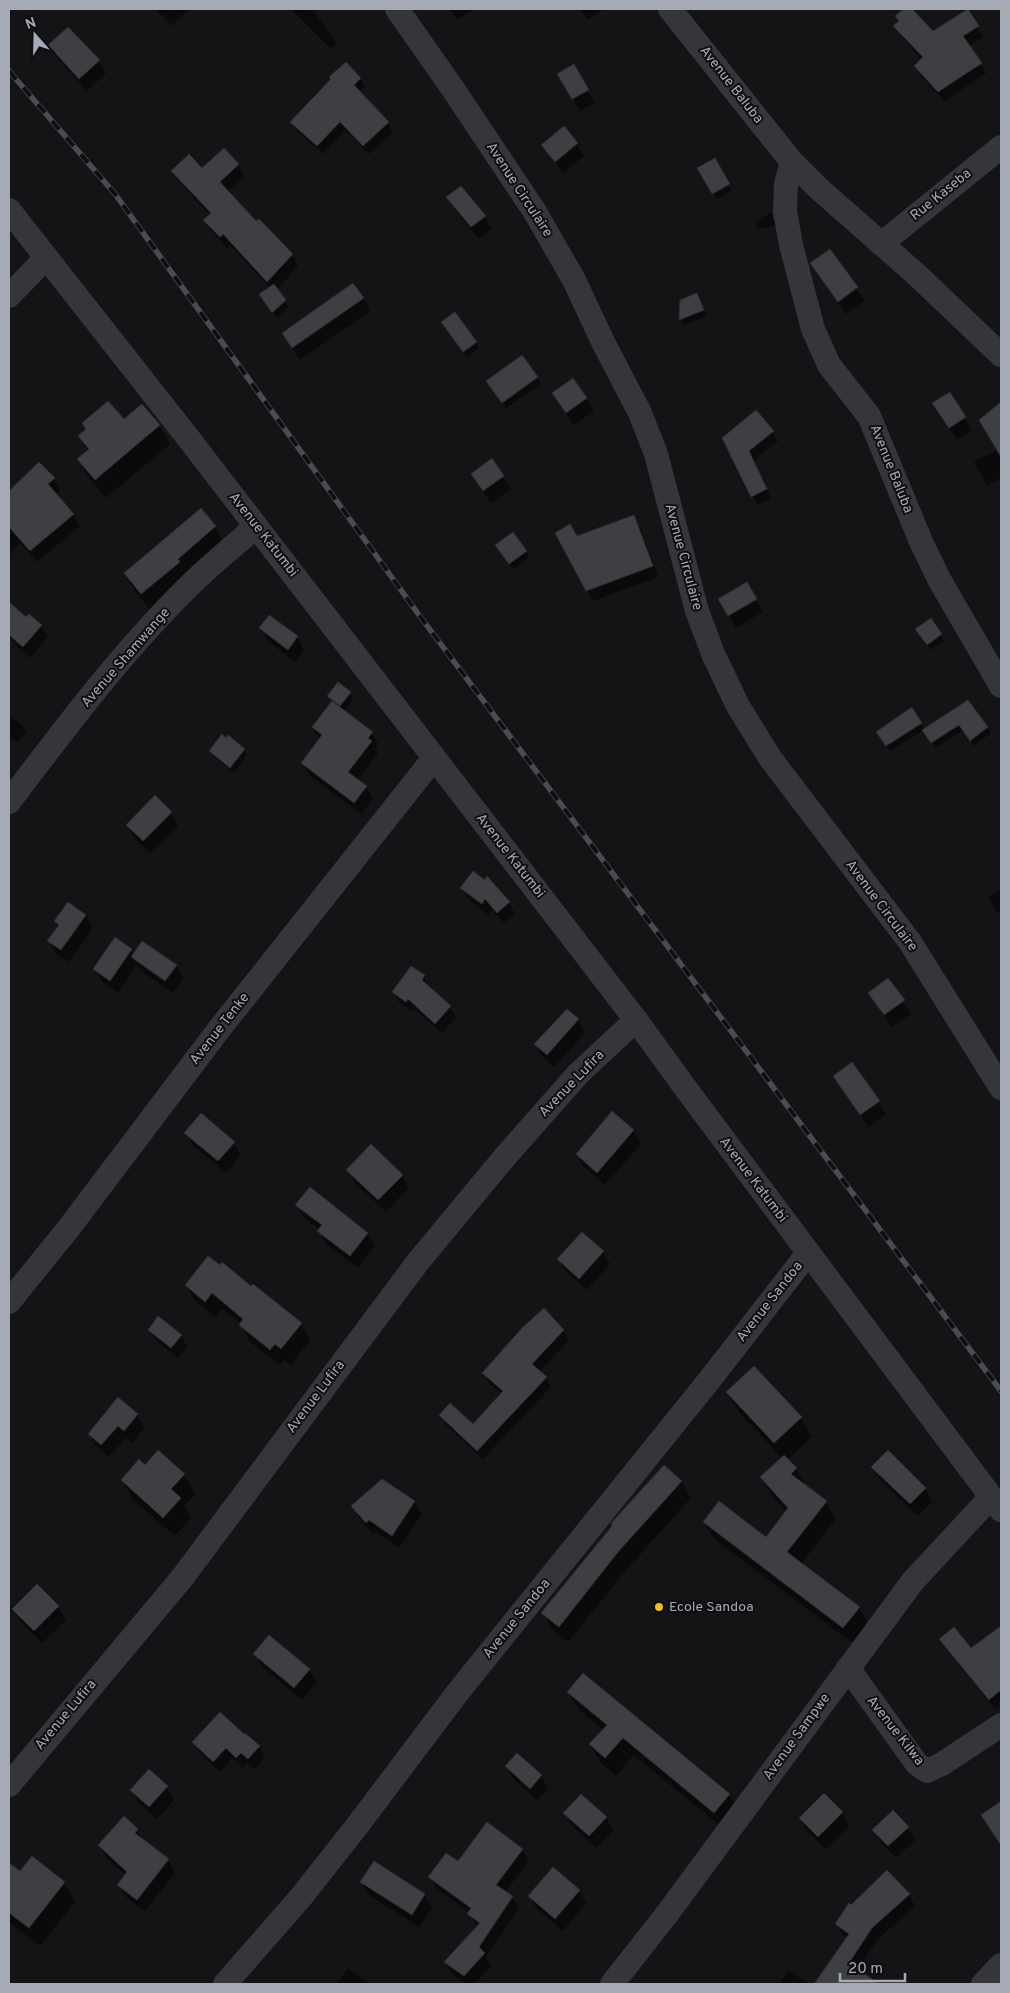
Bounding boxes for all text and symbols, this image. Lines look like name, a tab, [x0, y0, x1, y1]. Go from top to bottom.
north arrow	[10, 10, 60, 60]
text: N	[23, 14, 39, 34]
street label: Avenue Baluba	[695, 43, 767, 127]
street label: Avenue Circulaire	[482, 139, 556, 241]
street label: Rue Kaseba	[907, 165, 975, 225]
street label: Avenue Baluba	[866, 422, 916, 516]
street label: Avenue Katumbi	[225, 489, 301, 581]
street label: Avenue Circulaire	[661, 502, 705, 612]
street label: Avenue Shamwange	[78, 605, 174, 711]
street label: Avenue Katumbi	[472, 810, 548, 902]
street label: Avenue Circulaire	[841, 857, 921, 955]
street label: Avenue Tenke	[187, 990, 253, 1068]
street label: Avenue Lufira	[536, 1047, 608, 1121]
street label: Avenue Katumbi	[715, 1134, 791, 1226]
street label: Avenue Sandoa	[733, 1258, 807, 1346]
street label: Avenue Lufira	[283, 1357, 349, 1437]
street label: Avenue Sandoa	[480, 1576, 554, 1662]
place label: Ecole Sandoa	[669, 1599, 754, 1616]
marker: Ecole Sandoa	[653, 1601, 665, 1613]
street label: Avenue Lufira	[32, 1676, 100, 1754]
street label: Avenue Sampwe	[760, 1690, 834, 1784]
street label: Avenue Kilwa	[863, 1693, 927, 1769]
scale bar	[840, 1950, 905, 1982]
text: 20 m	[848, 1960, 883, 1979]

